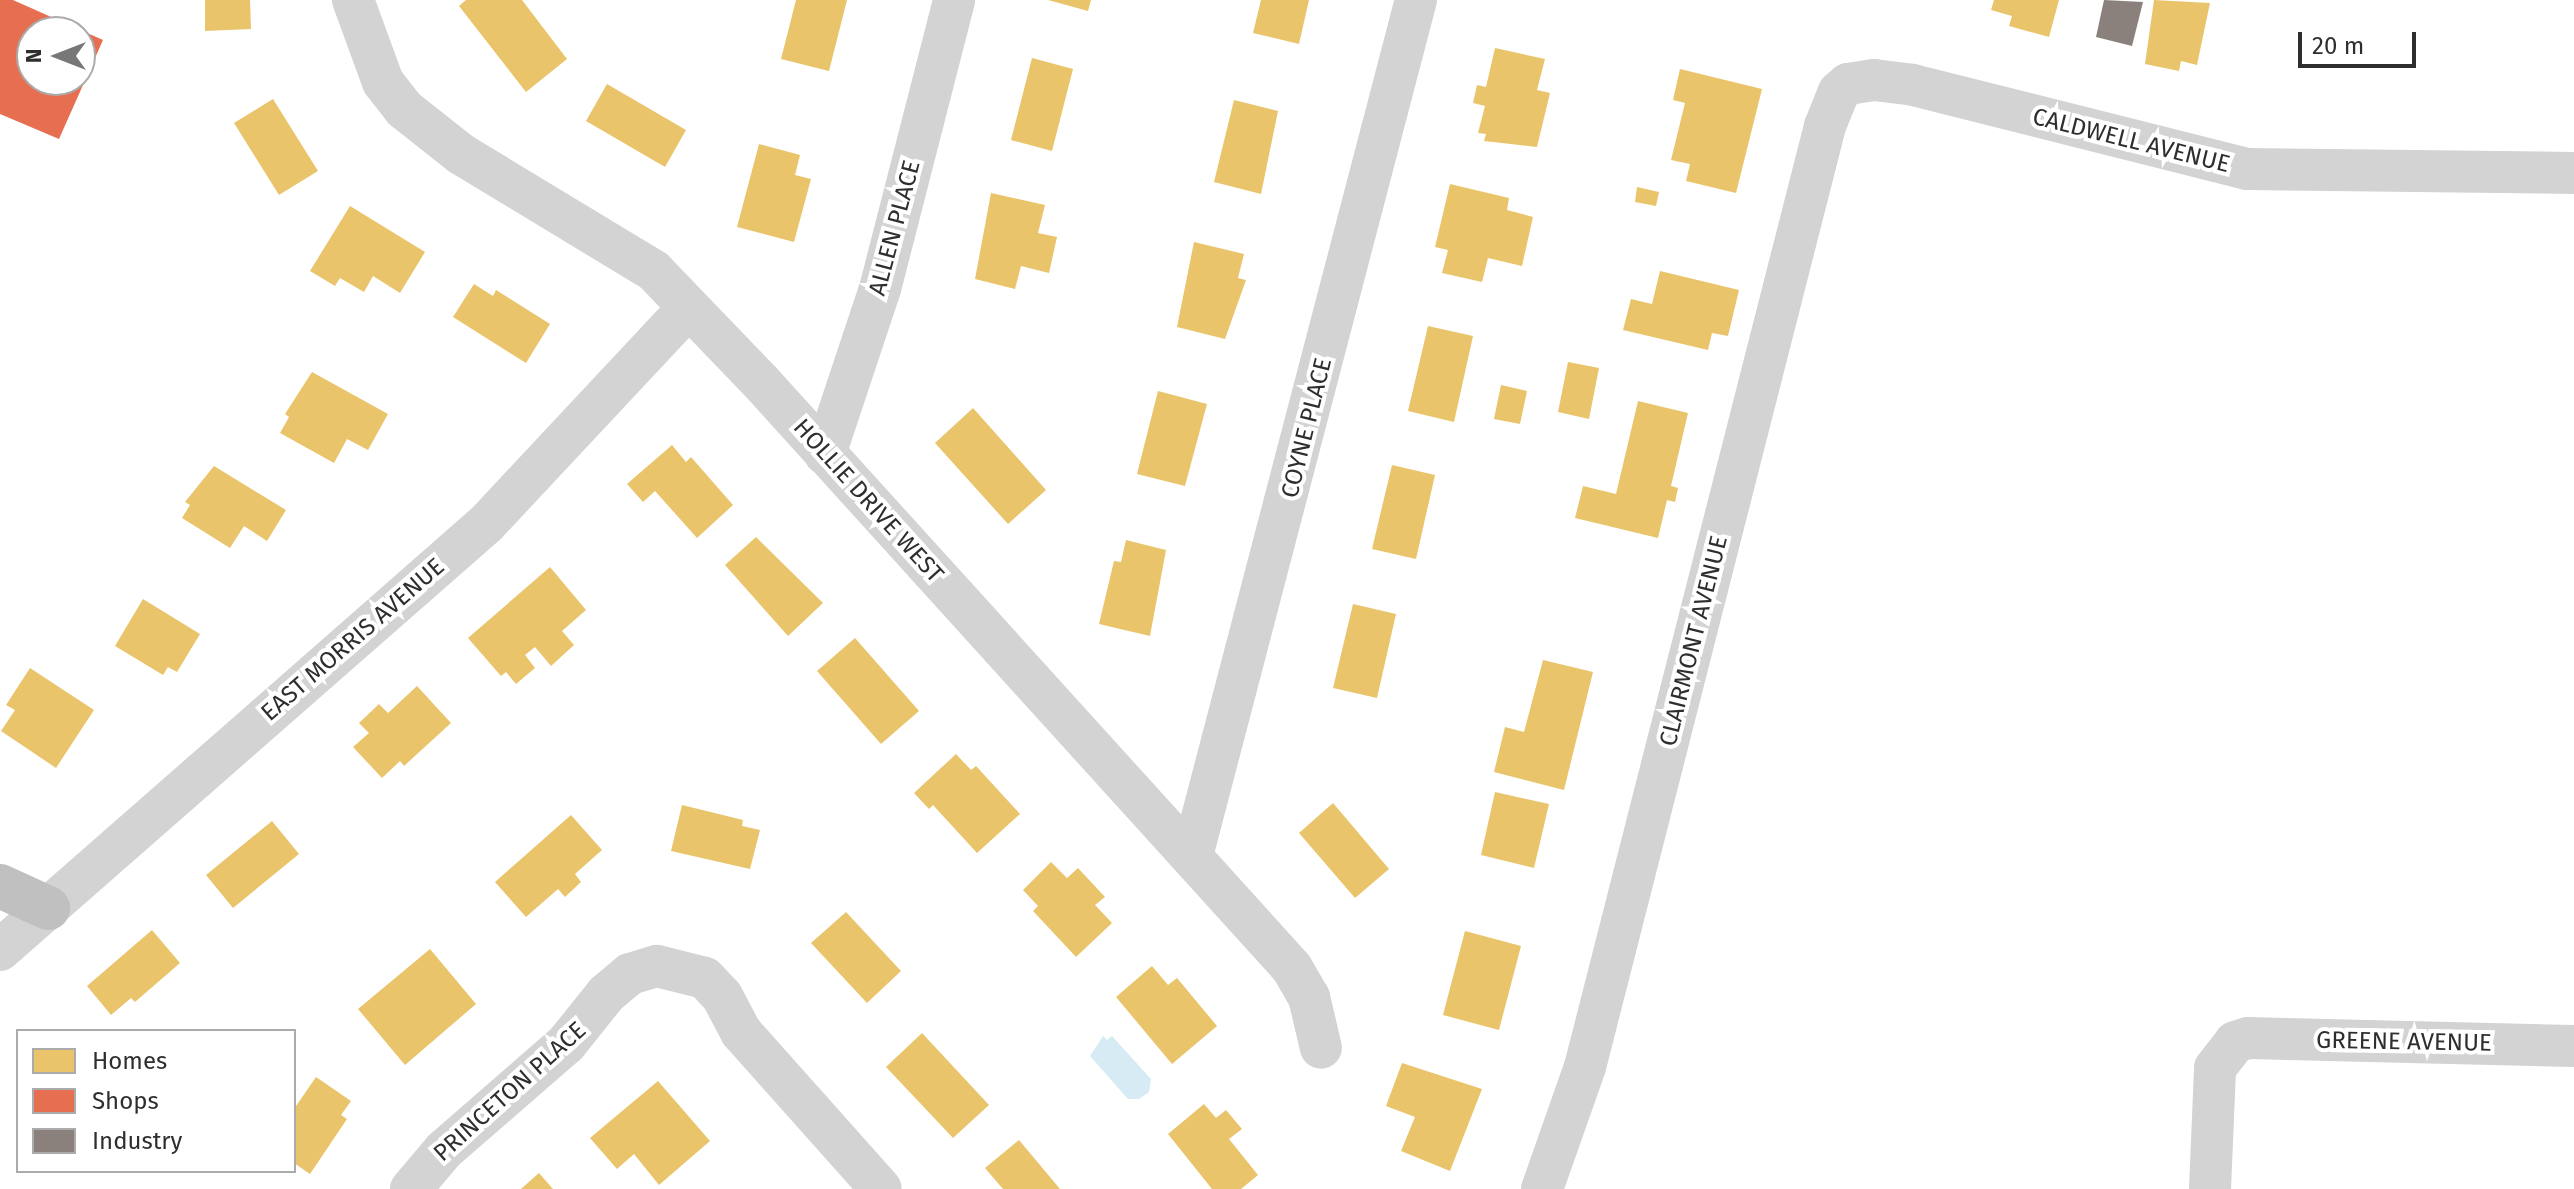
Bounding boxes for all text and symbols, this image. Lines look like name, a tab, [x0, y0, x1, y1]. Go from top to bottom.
north arrow	[16, 16, 96, 96]
scale bar	[2302, 16, 2420, 66]
text: 20 m	[2312, 32, 2364, 60]
text: N	[20, 49, 47, 63]
street label: CALDWELL AVENUE	[2029, 103, 2233, 179]
street label: ALLEN PLACE	[863, 157, 927, 299]
street label: COYNE PLACE	[1276, 355, 1338, 501]
street label: HOLLIE DRIVE WEST	[787, 413, 949, 589]
street label: CLAIRMONT AVENUE	[1654, 533, 1734, 749]
street label: EAST MORRIS AVENUE	[256, 553, 450, 727]
street label: PRINCETON PLACE	[428, 1016, 592, 1168]
street label: GREENE AVENUE	[2316, 1026, 2492, 1058]
legend	[16, 1029, 296, 1173]
text: Homes	[92, 1047, 167, 1075]
text: Shops	[92, 1087, 159, 1115]
text: Industry	[92, 1127, 182, 1155]

